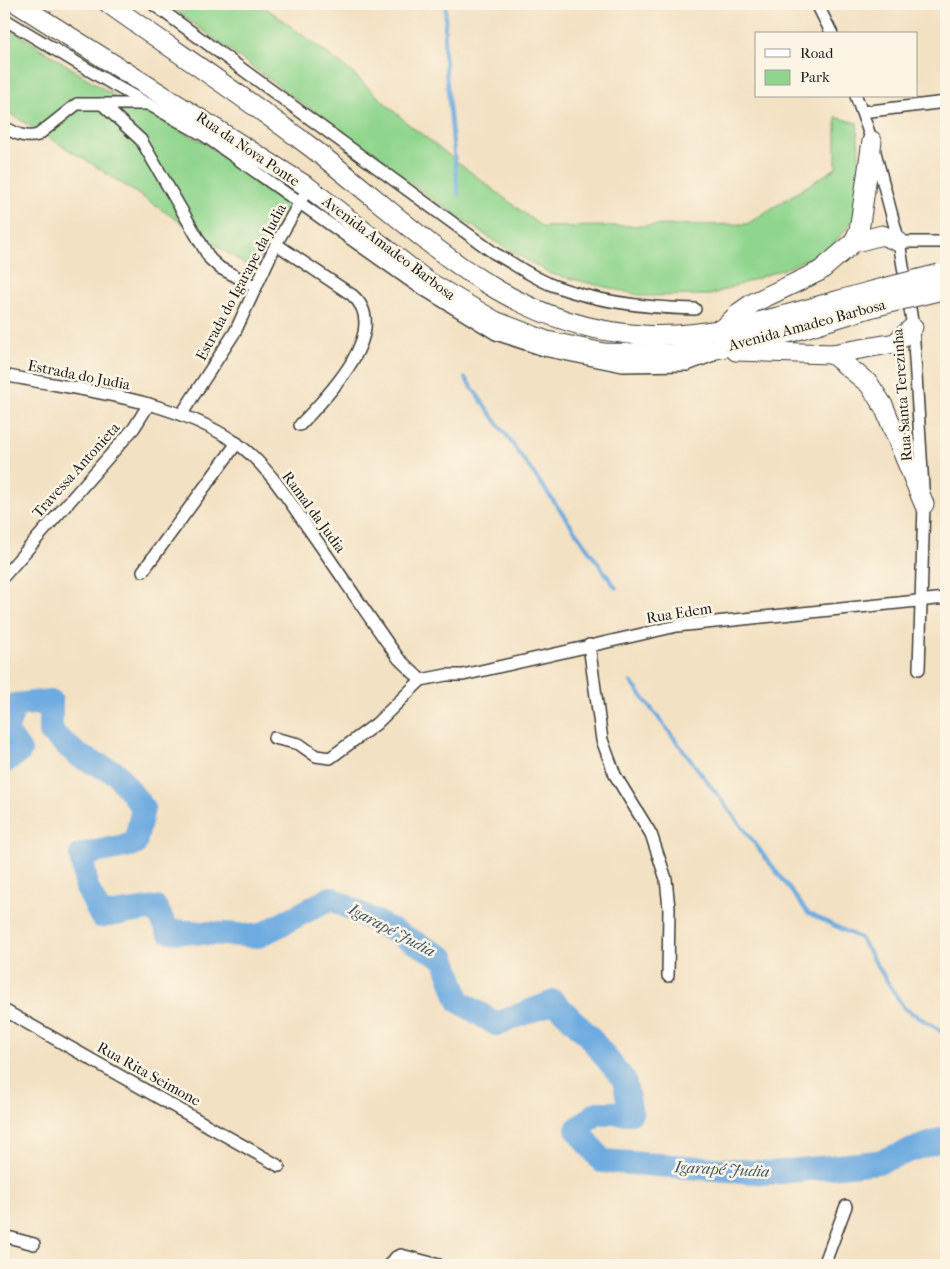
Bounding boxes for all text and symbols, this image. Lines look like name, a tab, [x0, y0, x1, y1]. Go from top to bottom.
legend	[755, 32, 918, 98]
text: Road	[800, 44, 834, 62]
text: Park	[800, 68, 830, 86]
street label: Rua da Nova Ponte	[193, 108, 304, 191]
street label: Avenida Amadeo Barbosa	[318, 191, 460, 305]
street label: Estrada do Igarape da Judia	[192, 200, 291, 364]
street label: Avenida Amadeo Barbosa	[725, 295, 889, 355]
street label: Rua Santa Terezinha	[888, 327, 916, 462]
street label: Estrada do Judia	[26, 356, 133, 394]
street label: Travessa Antonieta	[29, 418, 124, 521]
street label: Ramal da Judia	[278, 468, 350, 557]
street label: Rua Edem	[645, 599, 714, 627]
water label: Igarapé Judia	[345, 899, 438, 961]
street label: Rua Rita Seimone	[94, 1038, 204, 1110]
water label: Igarapé Judia	[673, 1157, 770, 1181]

